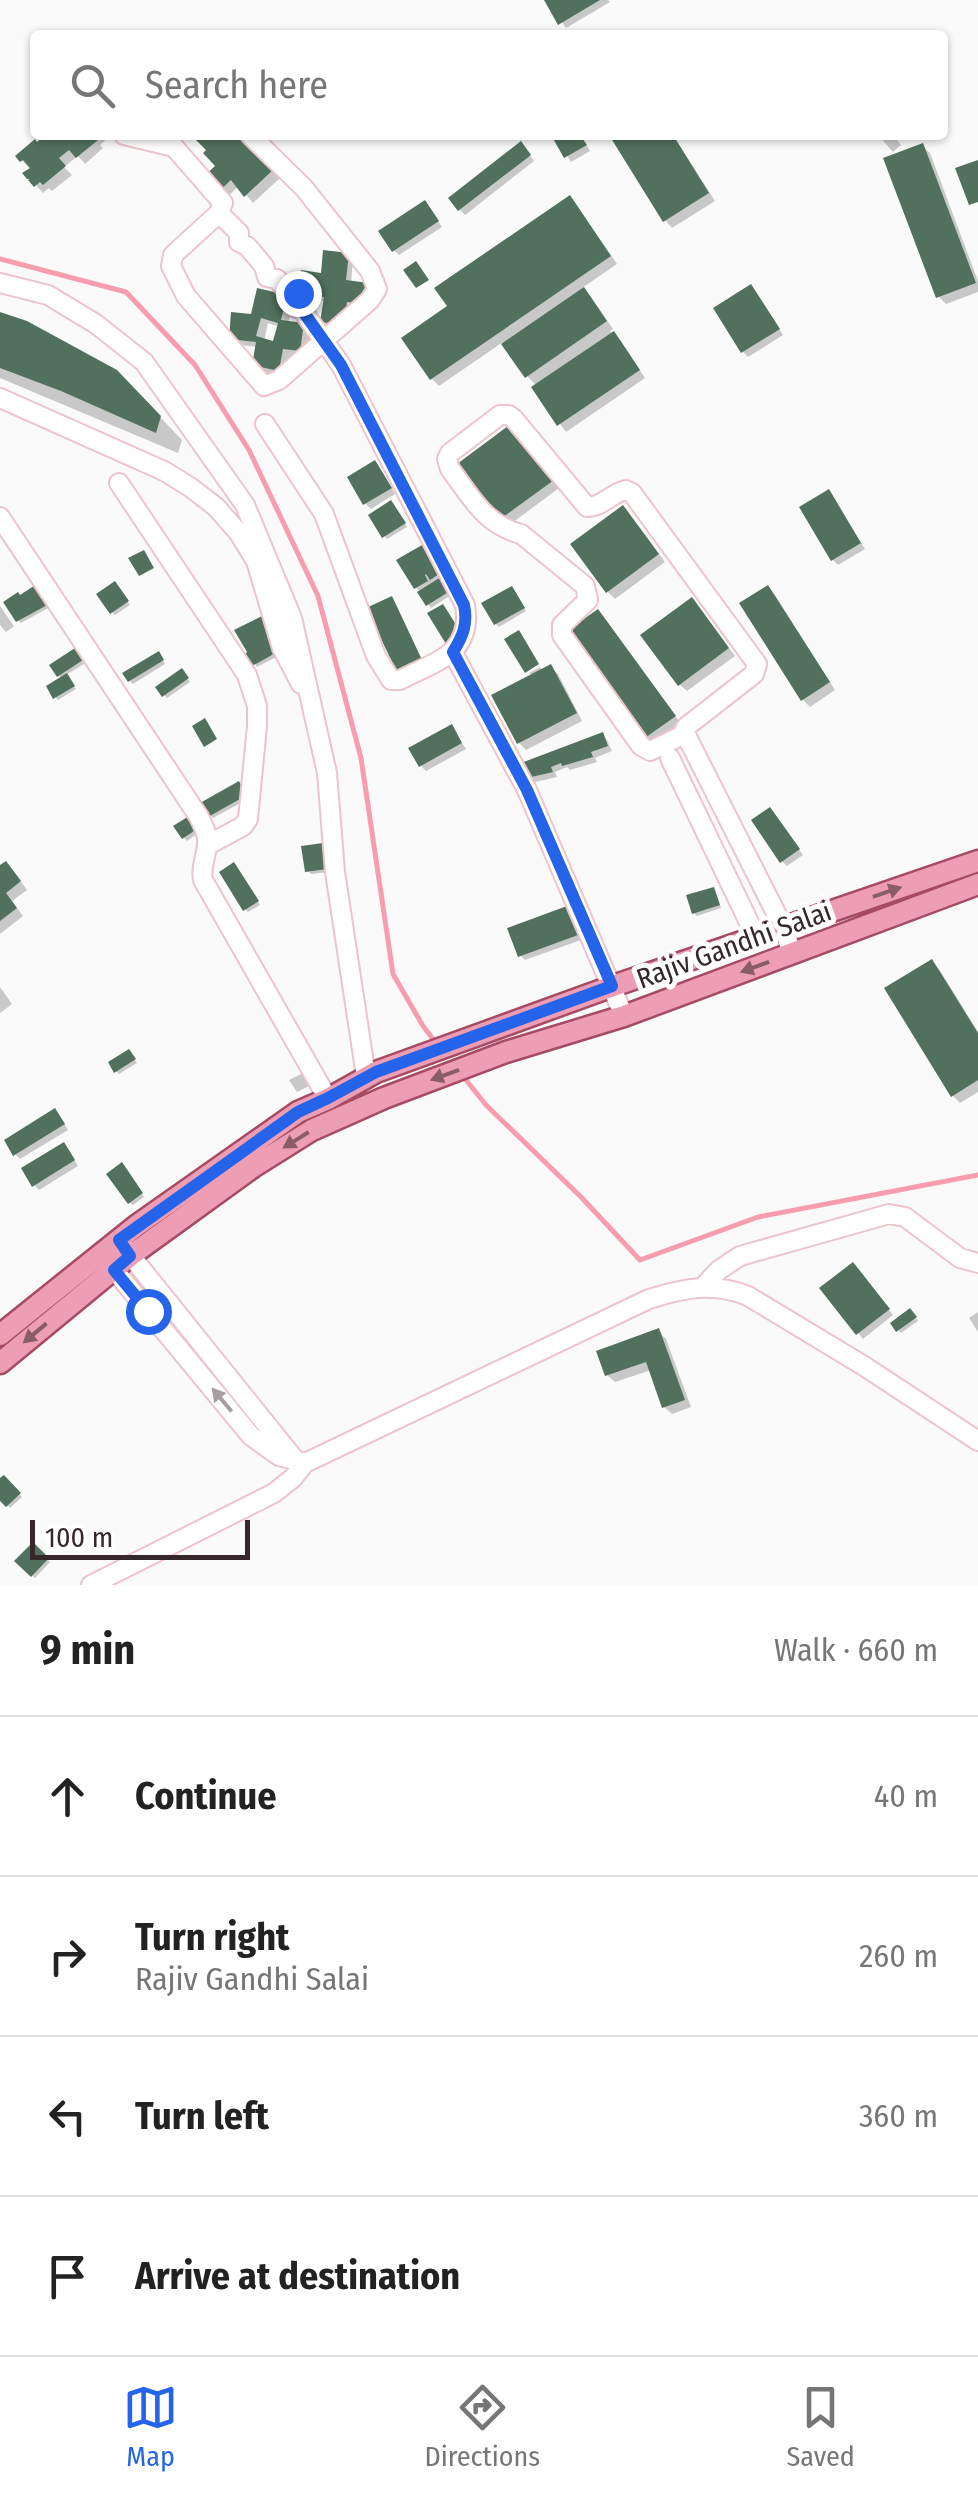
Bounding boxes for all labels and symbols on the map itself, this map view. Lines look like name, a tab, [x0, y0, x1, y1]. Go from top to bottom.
route end	[276, 271, 322, 317]
one-way arrow	[872, 883, 902, 898]
street label: Rajiv Gandhi Salai	[632, 894, 836, 996]
one-way arrow	[740, 960, 770, 975]
one-way arrow	[430, 1068, 460, 1083]
one-way arrow	[282, 1131, 310, 1148]
route start	[126, 1289, 172, 1335]
one-way arrow	[23, 1322, 48, 1344]
one-way arrow	[211, 1388, 233, 1413]
scale bar	[30, 1515, 250, 1560]

